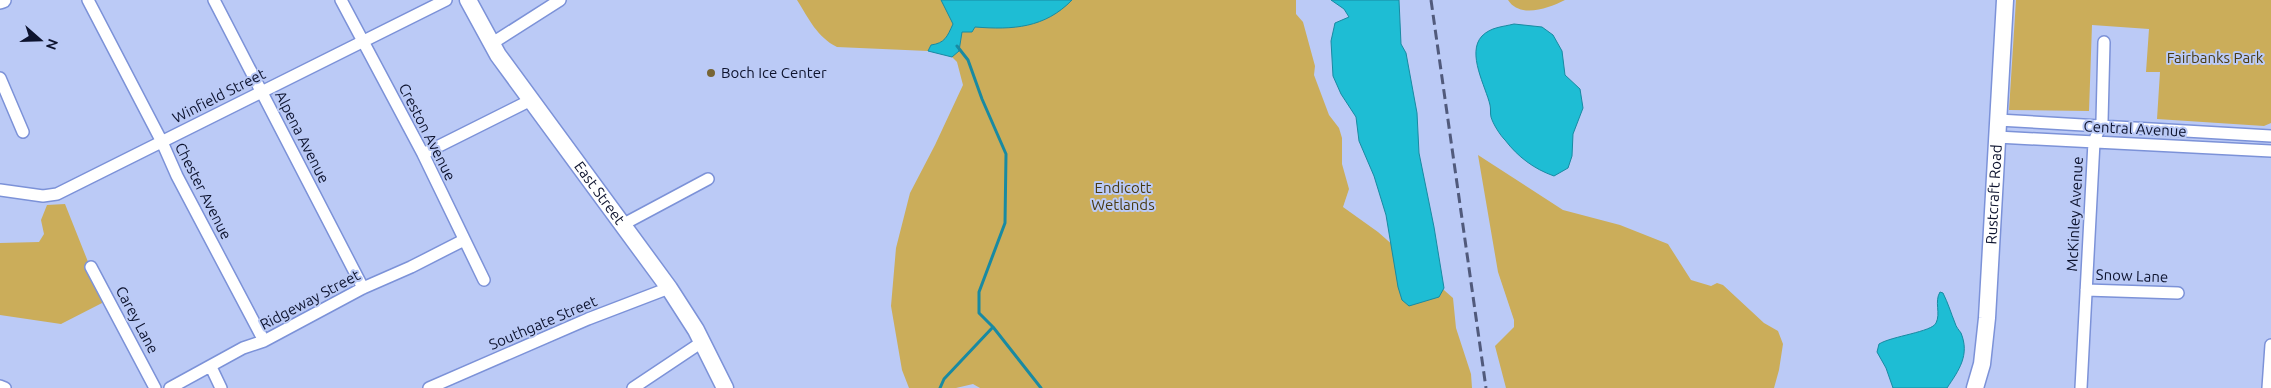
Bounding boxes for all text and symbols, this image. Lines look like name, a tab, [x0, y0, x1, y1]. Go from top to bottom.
north arrow	[15, 15, 65, 65]
text: N	[43, 37, 62, 52]
park label: Fairbanks Park	[2167, 49, 2264, 66]
place label: Boch Ice Center	[721, 64, 827, 81]
street label: Winfield Street	[169, 65, 268, 126]
marker: Boch Ice Center	[705, 67, 717, 79]
street label: Creston Avenue	[396, 80, 459, 183]
street label: Alpena Avenue	[272, 88, 333, 186]
street label: Central Avenue	[2083, 117, 2187, 140]
street label: Chester Avenue	[172, 140, 235, 242]
street label: Rustcraft Road	[1982, 144, 2005, 245]
street label: McKinley Avenue	[2063, 156, 2086, 272]
street label: East Street	[571, 158, 629, 228]
park label: Endicott Wetlands	[1091, 179, 1155, 213]
street label: Ridgeway Street	[257, 266, 363, 333]
street label: Snow Lane	[2096, 266, 2169, 285]
street label: Carey Lane	[113, 283, 162, 356]
street label: Southgate Street	[486, 292, 599, 353]

